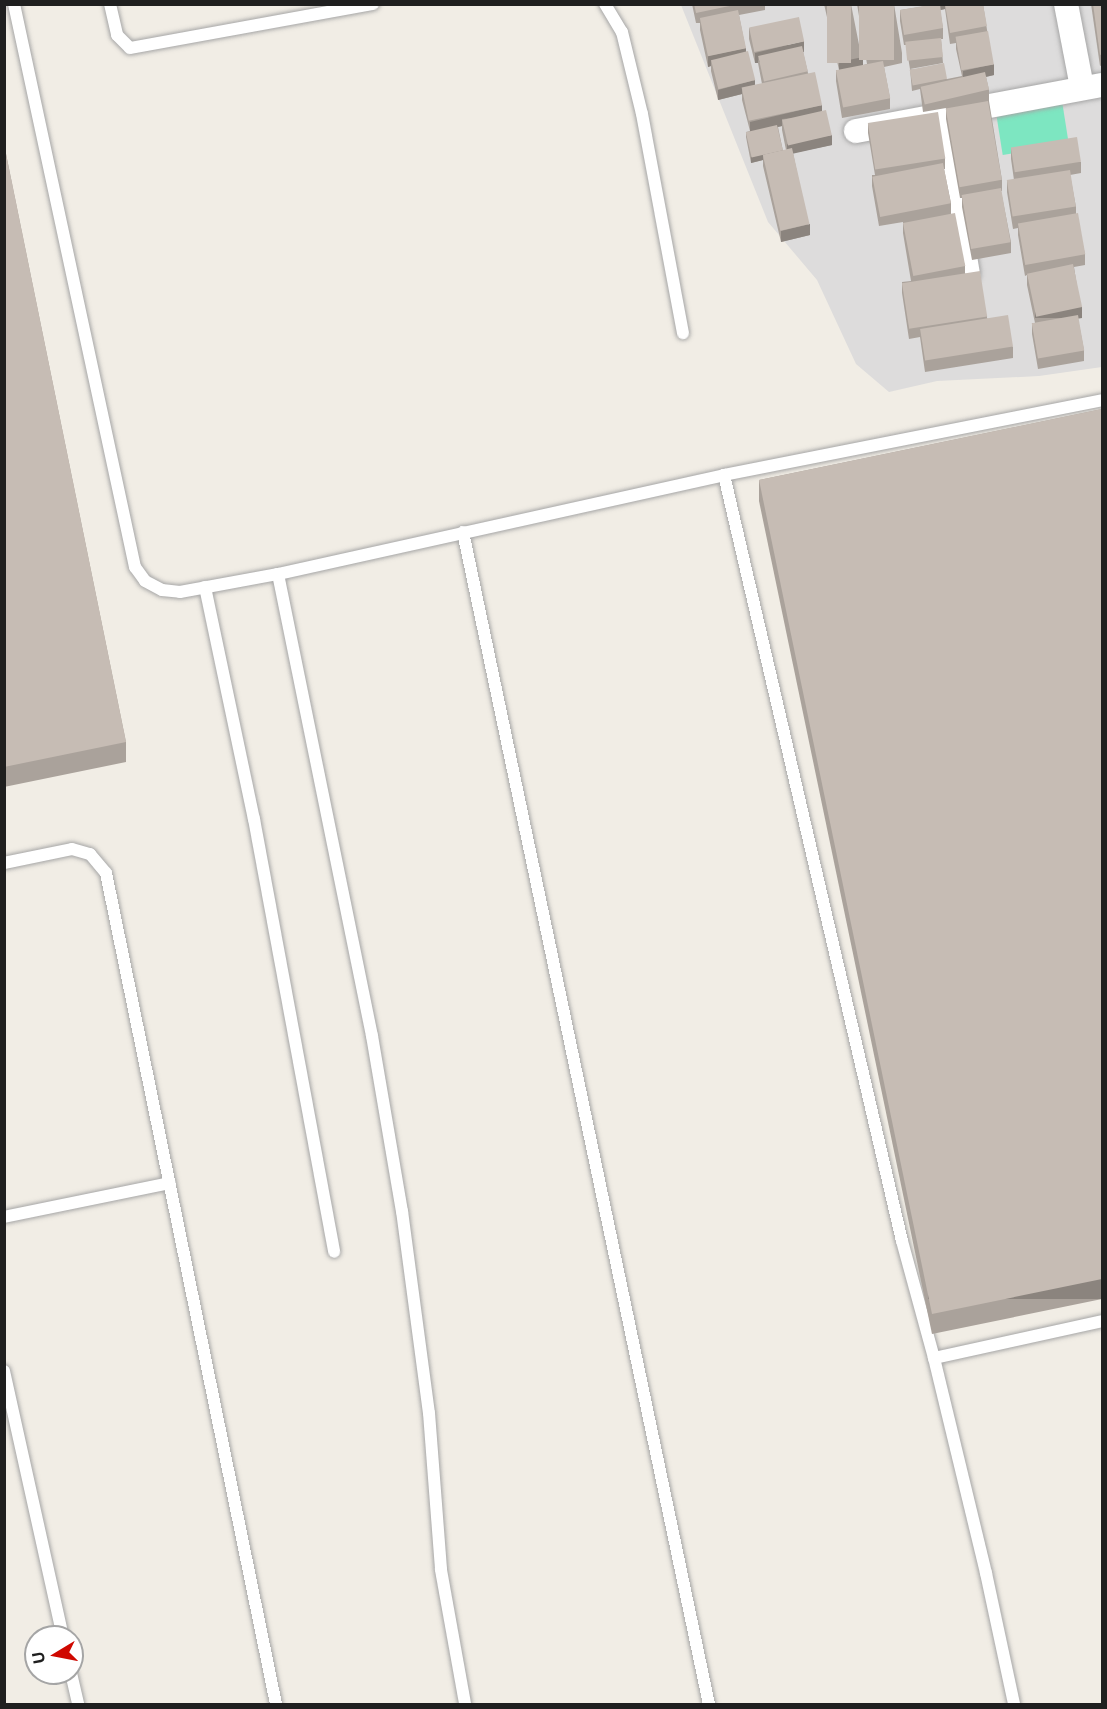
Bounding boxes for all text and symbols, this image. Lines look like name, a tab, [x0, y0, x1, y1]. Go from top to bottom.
north arrow	[24, 1625, 84, 1685]
text: U	[27, 1650, 49, 1665]

